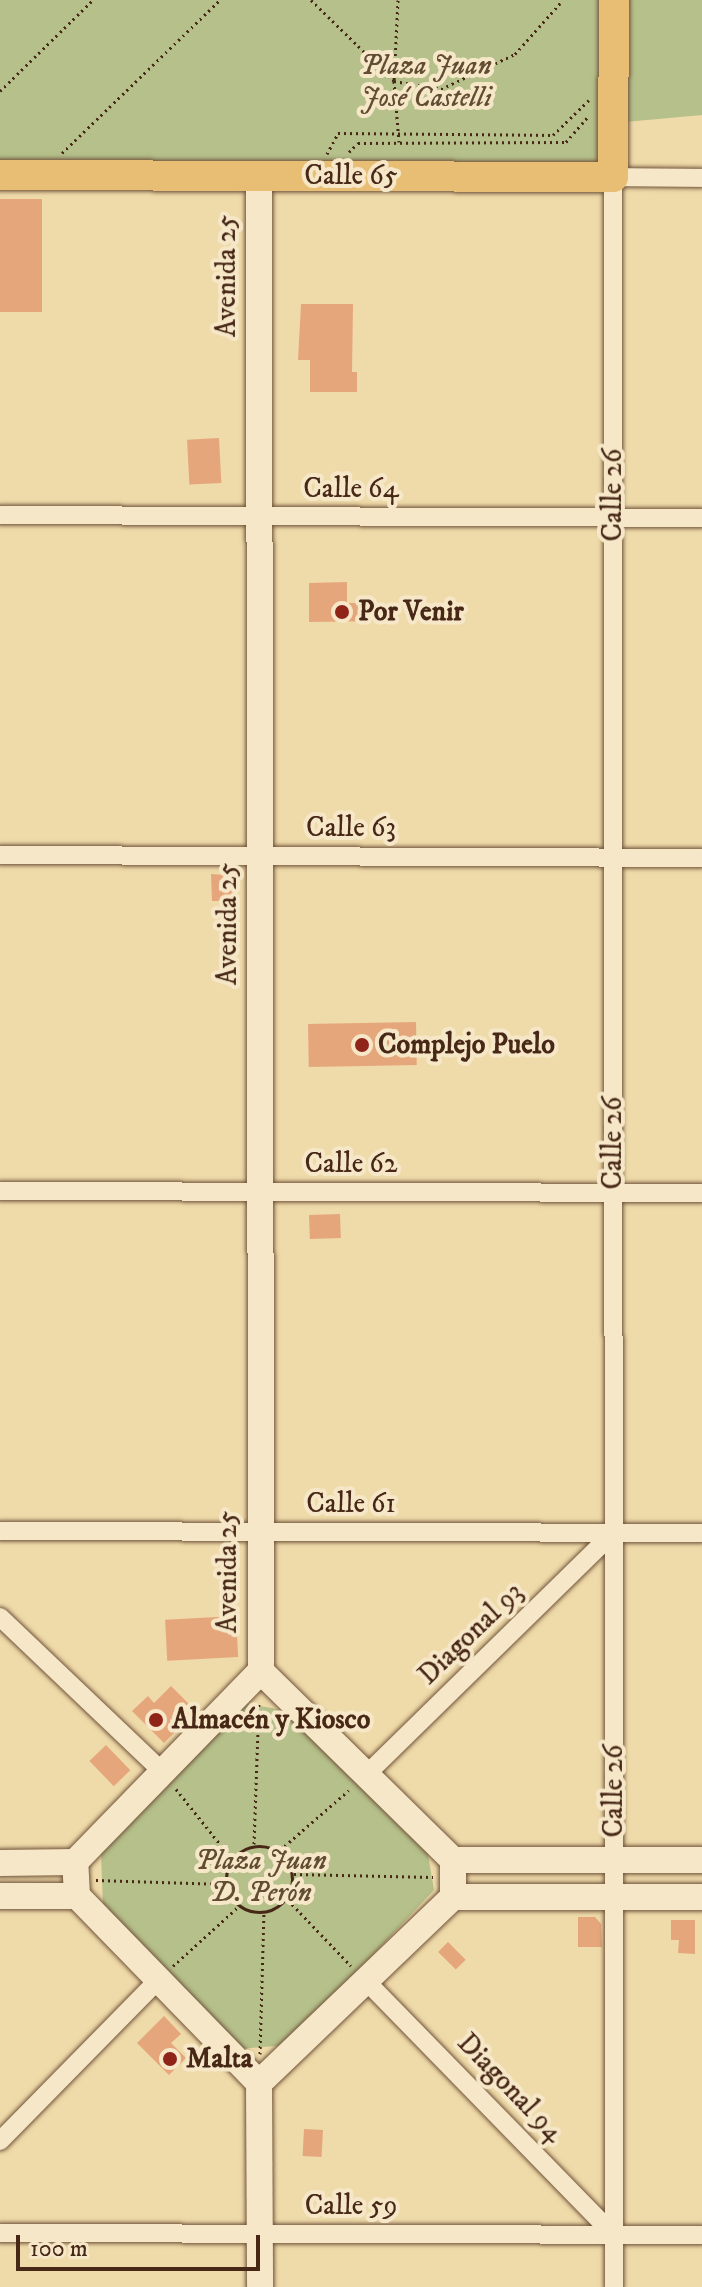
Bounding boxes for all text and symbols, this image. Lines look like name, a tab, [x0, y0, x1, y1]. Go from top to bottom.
park label: Plaza Juan José Castelli	[360, 49, 492, 115]
street label: Calle 65	[304, 159, 398, 193]
street label: Avenida 25	[210, 215, 244, 337]
street label: Calle 26	[596, 448, 630, 542]
street label: Calle 64	[303, 472, 399, 506]
place label: Por Venir	[358, 595, 464, 629]
marker: Por Venir	[333, 603, 351, 621]
street label: Calle 63	[306, 811, 396, 845]
street label: Avenida 25	[211, 863, 245, 985]
place label: Complejo Puelo	[378, 1028, 555, 1062]
marker: Complejo Puelo	[353, 1036, 371, 1054]
street label: Calle 26	[596, 1096, 630, 1190]
street label: Calle 62	[304, 1147, 398, 1181]
street label: Calle 61	[306, 1487, 396, 1521]
street label: Avenida 25	[211, 1511, 245, 1633]
street label: Diagonal 93	[412, 1576, 530, 1692]
place label: Almacén y Kiosco	[172, 1703, 370, 1737]
marker: Almacén y Kiosco	[147, 1711, 165, 1729]
street label: Calle 26	[597, 1744, 631, 1838]
park label: Plaza Juan D. Perón	[195, 1844, 327, 1910]
street label: Diagonal 94	[450, 2027, 570, 2149]
place label: Malta	[186, 2042, 253, 2076]
marker: Malta	[161, 2050, 179, 2068]
street label: Calle 59	[305, 2189, 397, 2223]
scale bar	[20, 2219, 264, 2269]
text: 100 m	[30, 2234, 88, 2264]

